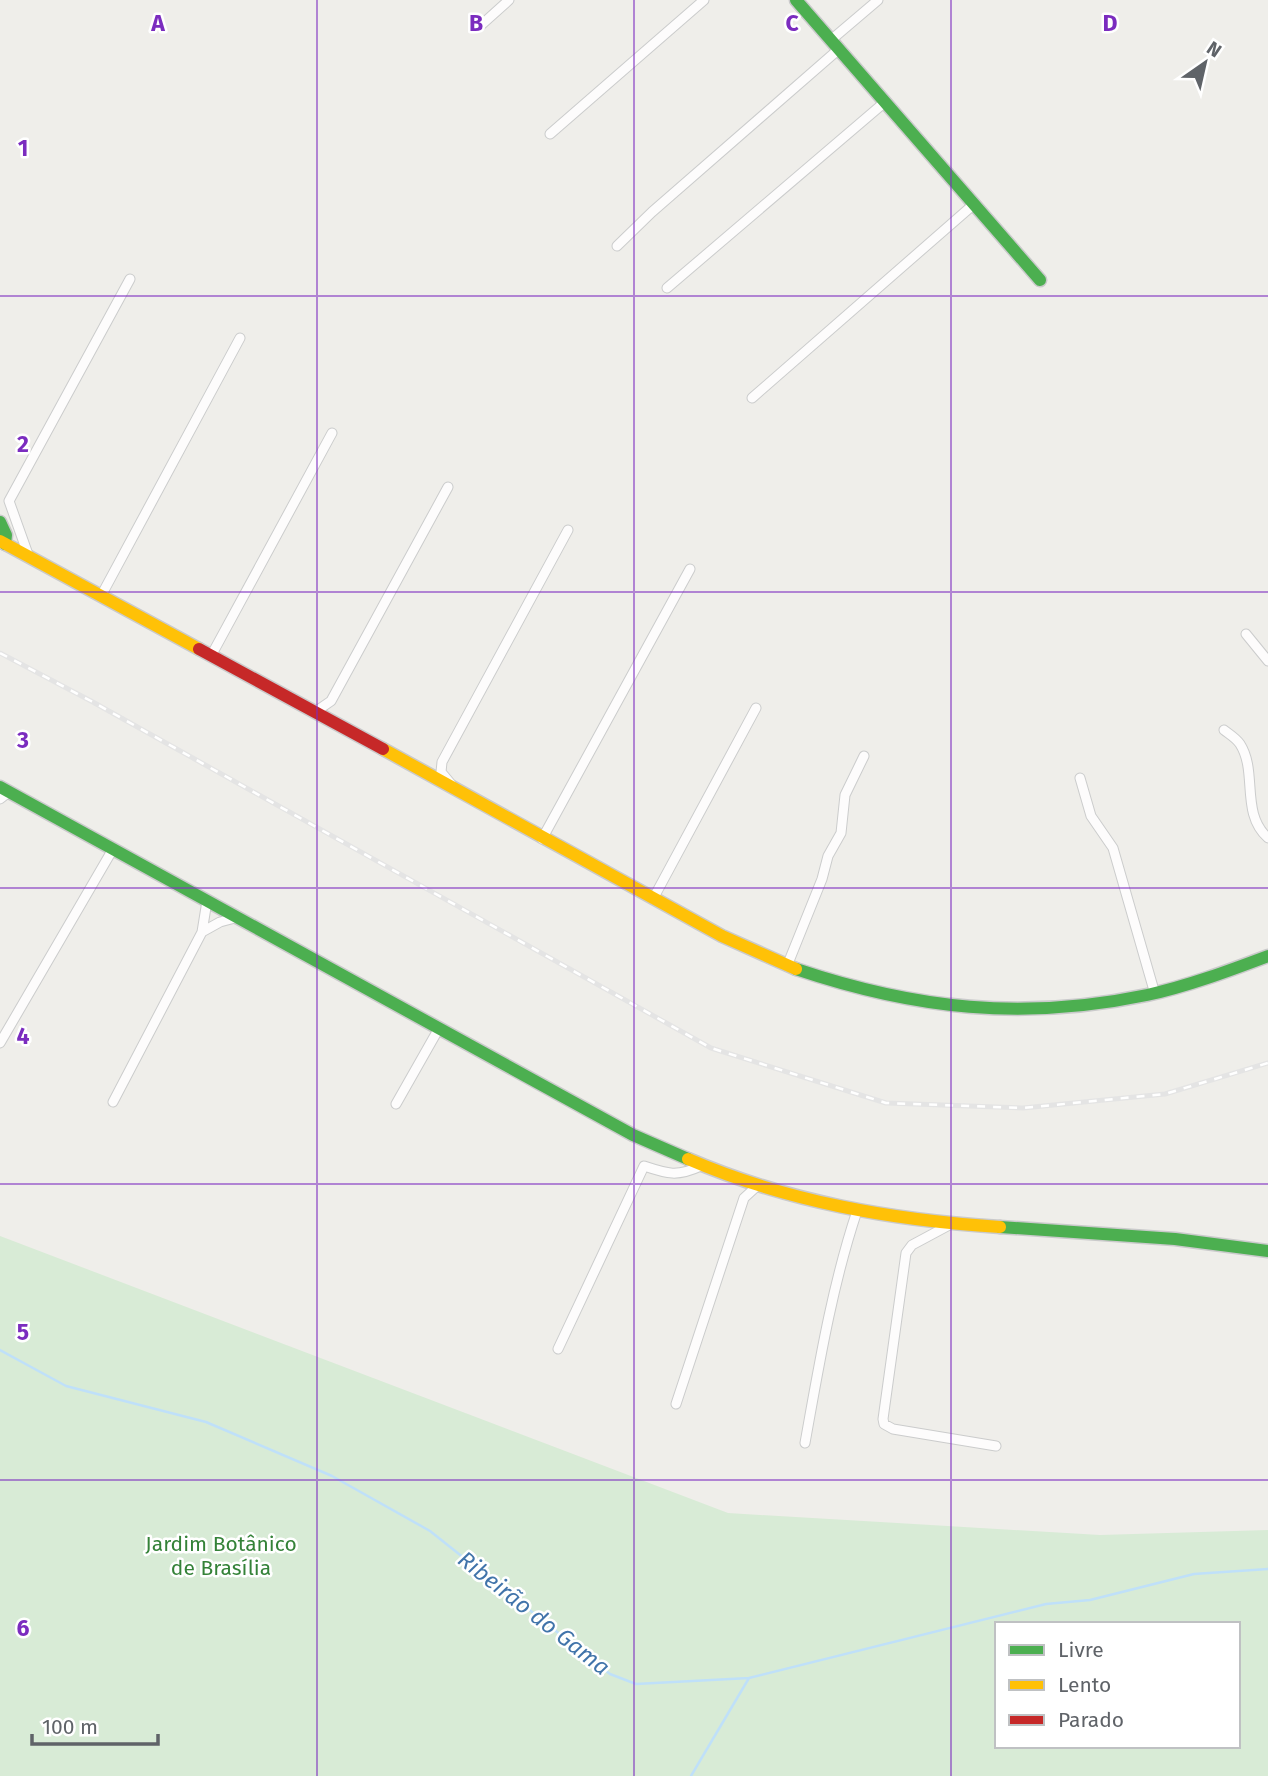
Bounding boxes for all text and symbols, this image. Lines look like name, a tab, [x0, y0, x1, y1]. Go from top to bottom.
text: A	[150, 9, 165, 37]
text: B	[469, 9, 483, 37]
text: C	[785, 9, 799, 37]
text: D	[1103, 9, 1118, 37]
north arrow	[1170, 28, 1240, 98]
text: N	[1203, 36, 1226, 62]
text: 1	[18, 134, 28, 162]
text: 2	[17, 430, 29, 458]
text: 3	[16, 726, 29, 754]
text: 4	[17, 1022, 30, 1050]
text: 5	[17, 1318, 29, 1346]
park label: Jardim Botânico de Brasília	[145, 1531, 297, 1581]
water label: Ribeirão do Gama	[452, 1545, 616, 1681]
text: 6	[17, 1614, 30, 1642]
legend	[995, 1622, 1240, 1748]
text: Livre	[1058, 1637, 1104, 1663]
text: Lento	[1058, 1672, 1111, 1698]
scale bar	[32, 1702, 158, 1746]
text: Parado	[1058, 1707, 1124, 1733]
text: 100 m	[42, 1714, 98, 1740]

